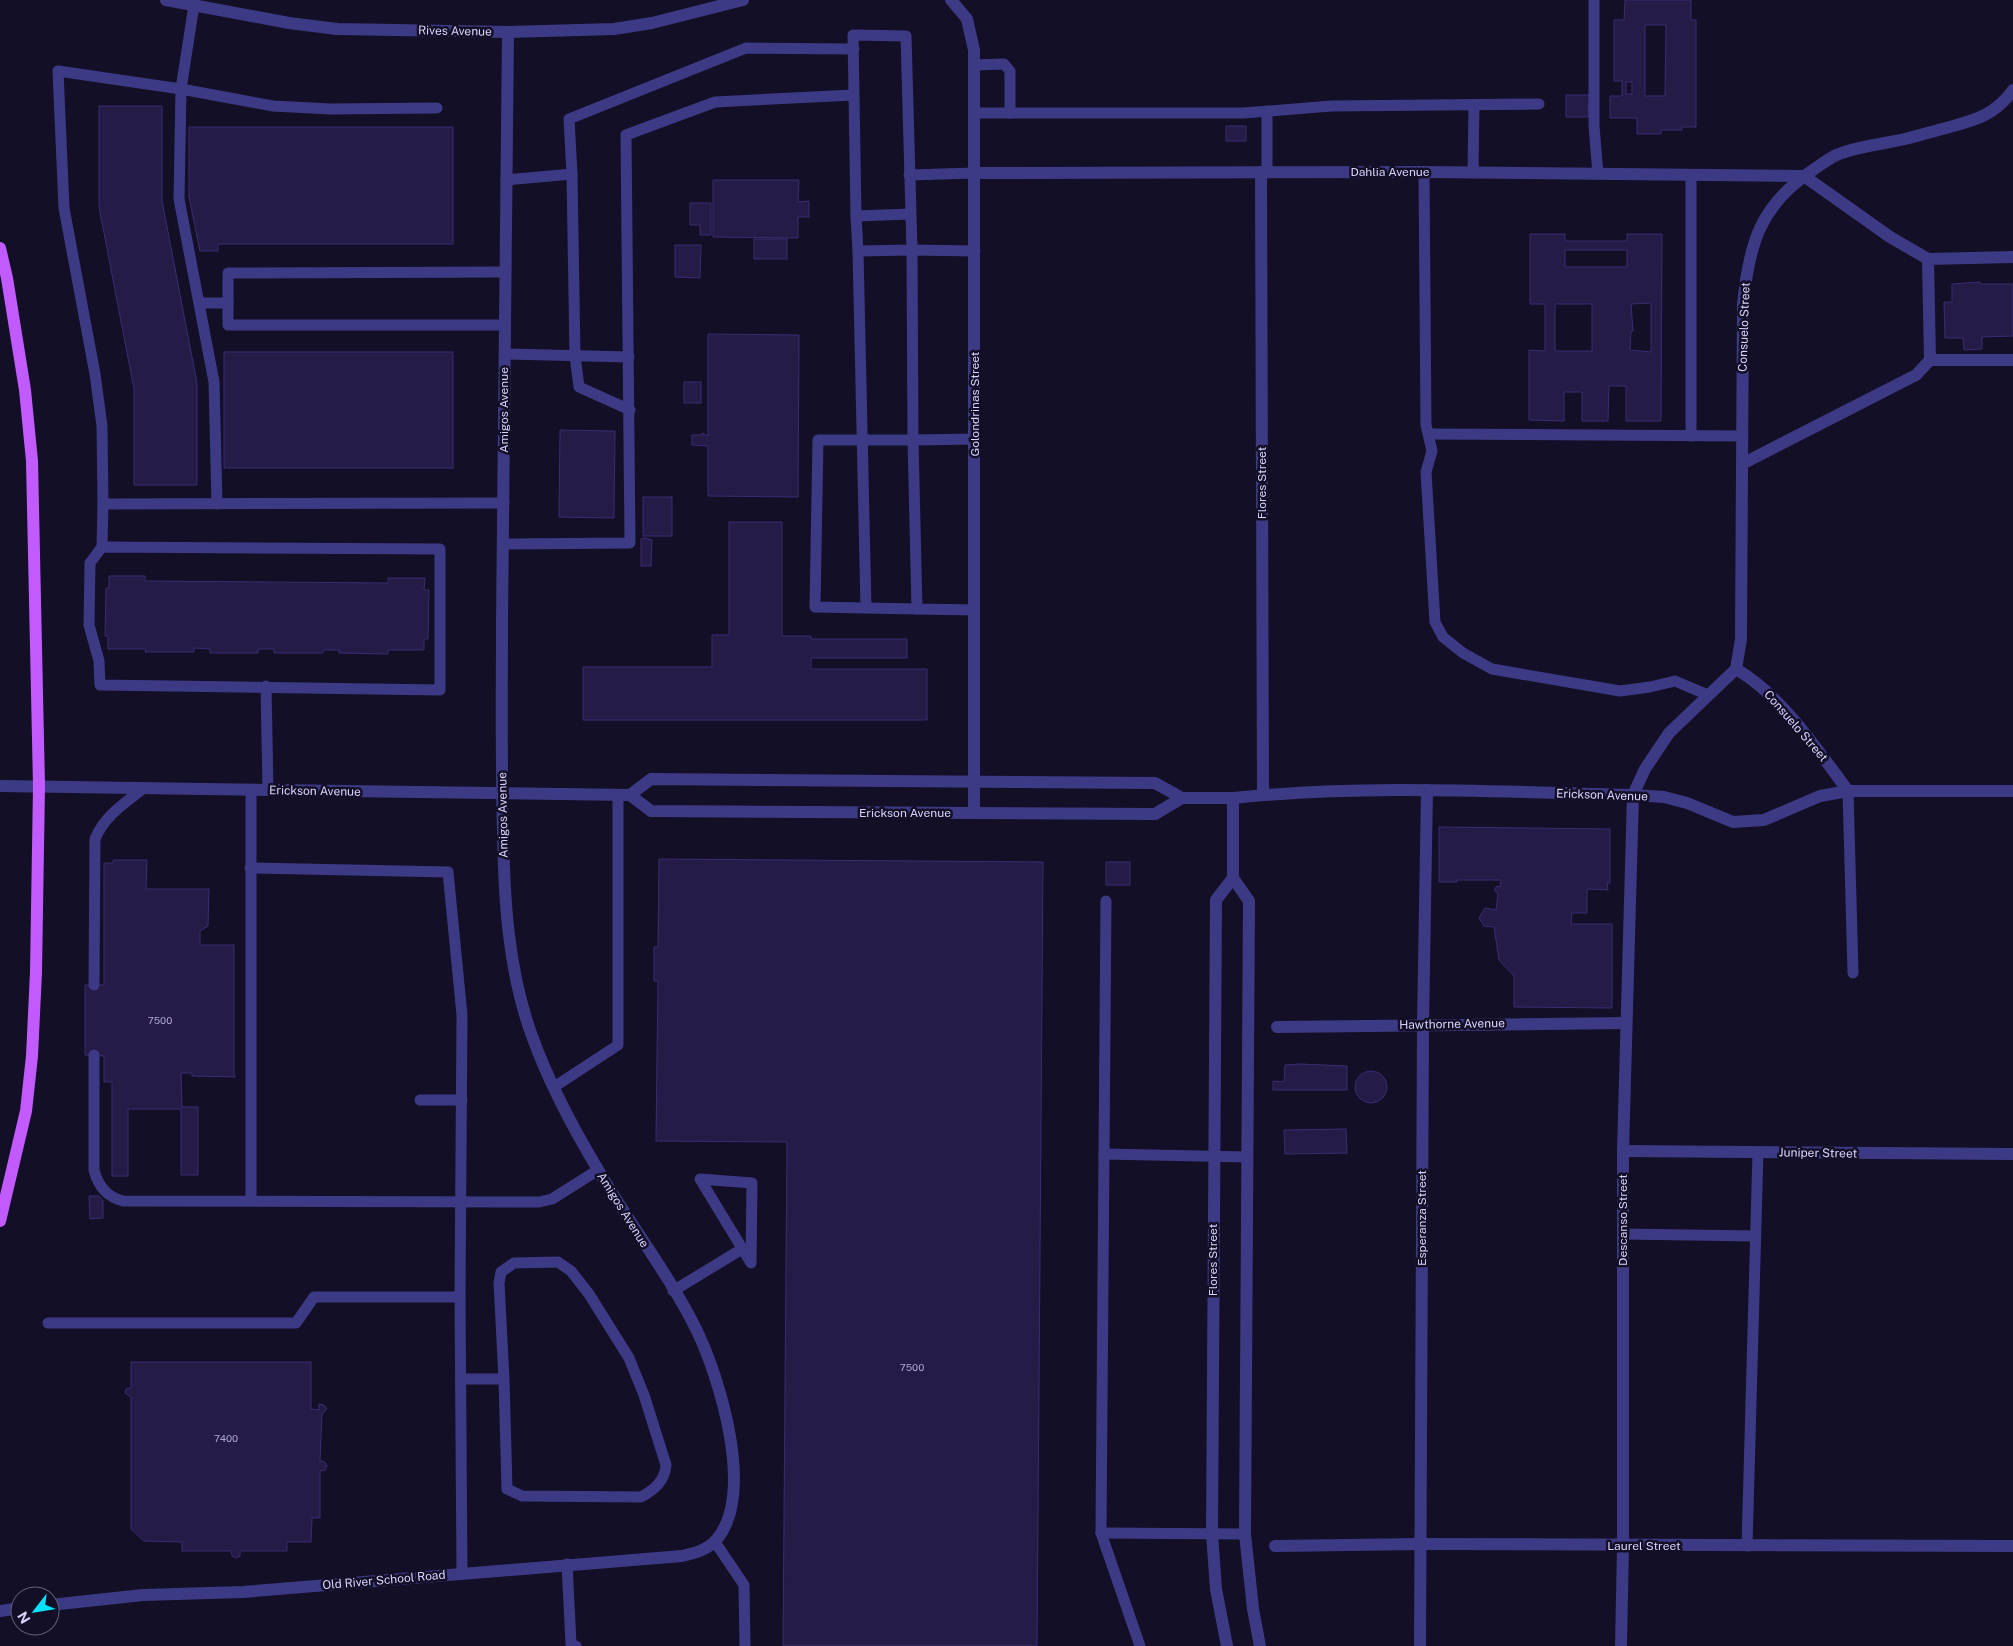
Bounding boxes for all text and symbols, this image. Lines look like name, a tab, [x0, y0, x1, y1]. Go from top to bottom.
street label: Rives Avenue	[418, 23, 492, 39]
street label: Dahlia Avenue	[1350, 165, 1430, 179]
street label: Consuelo Street	[1735, 282, 1753, 372]
street label: Golondrinas Street	[968, 351, 982, 457]
street label: Amigos Avenue	[497, 367, 511, 453]
street label: Flores Street	[1255, 446, 1269, 519]
street label: Consuelo Street	[1761, 688, 1831, 765]
street label: Amigos Avenue	[495, 772, 511, 858]
street label: Erickson Avenue	[269, 783, 361, 799]
street label: Erickson Avenue	[1556, 786, 1648, 804]
street label: Erickson Avenue	[859, 806, 951, 820]
house number: 7500	[148, 1014, 172, 1026]
street label: Hawthorne Avenue	[1399, 1016, 1505, 1032]
street label: Juniper Street	[1779, 1145, 1858, 1161]
street label: Amigos Avenue	[594, 1170, 652, 1250]
street label: Esperanza Street	[1415, 1170, 1429, 1266]
street label: Descanso Street	[1616, 1174, 1630, 1266]
street label: Flores Street	[1206, 1223, 1220, 1296]
house number: 7500	[900, 1361, 924, 1373]
house number: 7400	[214, 1432, 238, 1444]
street label: Laurel Street	[1607, 1539, 1681, 1553]
street label: Old River School Road	[322, 1568, 446, 1592]
north arrow	[10, 1586, 60, 1636]
text: N	[14, 1609, 34, 1627]

